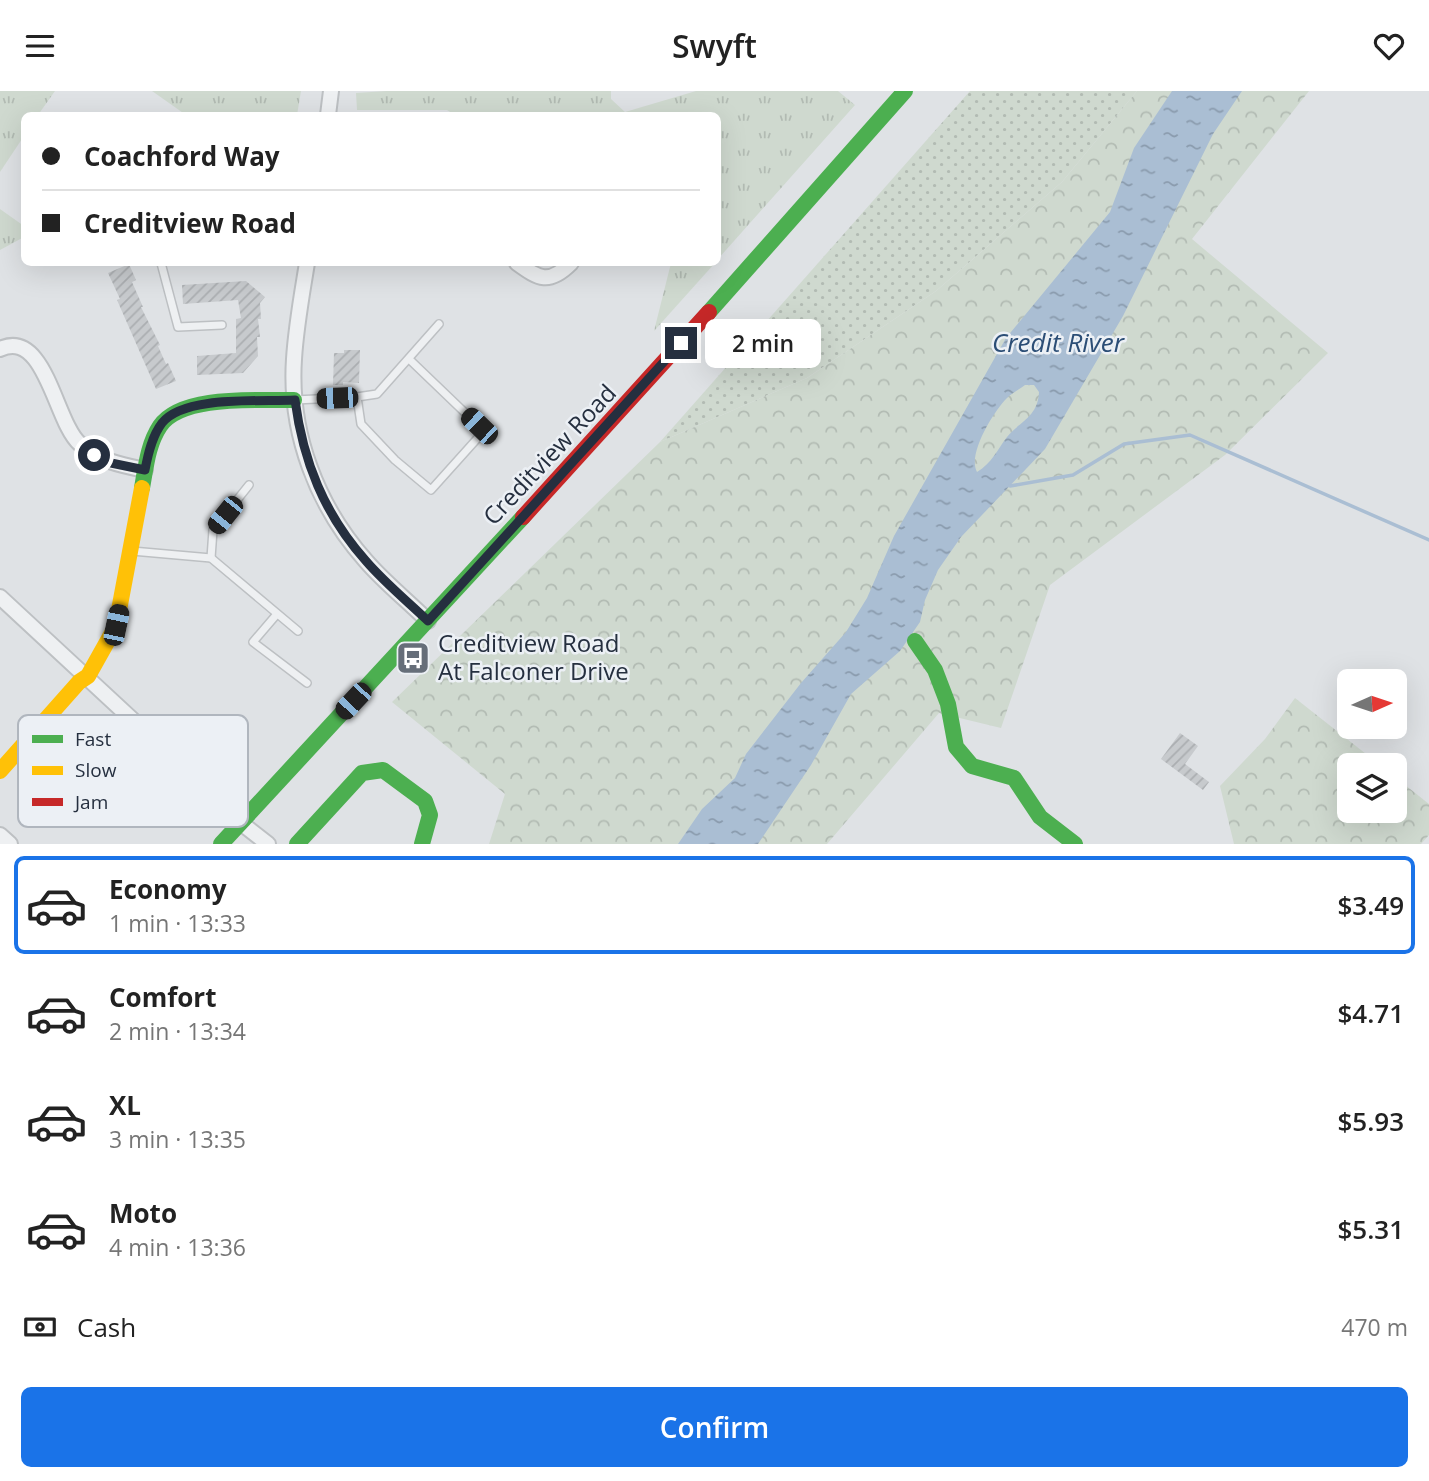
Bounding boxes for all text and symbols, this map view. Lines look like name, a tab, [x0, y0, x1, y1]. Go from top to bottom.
text: Swyft	[672, 24, 757, 67]
icon: menu	[21, 27, 59, 65]
icon: heart	[1370, 27, 1408, 65]
text: Coachford Way	[84, 138, 280, 174]
text: Creditview Road	[84, 205, 296, 241]
callout: 2 min	[706, 319, 821, 367]
water label: Credit River	[992, 324, 1126, 360]
route end	[665, 327, 697, 359]
text: 2 min	[732, 327, 794, 359]
street label: Creditview Road	[475, 376, 623, 532]
car	[316, 387, 359, 409]
car	[457, 404, 502, 448]
route start	[78, 439, 110, 471]
car	[204, 492, 247, 538]
car	[102, 602, 131, 648]
place label: Creditview Road At Falconer Drive	[438, 626, 629, 687]
bus stop icon: Creditview Road At Falconer Drive	[394, 639, 432, 677]
north arrow	[1337, 669, 1407, 739]
map controls	[1337, 669, 1407, 823]
car	[331, 678, 376, 724]
legend	[18, 715, 248, 827]
text: Fast	[75, 726, 111, 752]
button: layers	[1337, 753, 1407, 823]
text: Slow	[75, 757, 117, 783]
text: Jam	[73, 789, 108, 815]
text: Economy	[109, 871, 227, 907]
icon: car	[25, 874, 88, 937]
text: $3.49	[1337, 887, 1404, 923]
text: 1 min · 13:33	[109, 907, 246, 939]
text: Comfort	[109, 979, 216, 1015]
icon: car	[25, 982, 88, 1045]
text: $4.71	[1337, 995, 1404, 1031]
text: 2 min · 13:34	[109, 1015, 246, 1047]
text: XL	[109, 1087, 141, 1123]
icon: car	[25, 1090, 88, 1153]
text: $5.93	[1337, 1103, 1404, 1139]
text: 3 min · 13:35	[109, 1123, 246, 1155]
text: Moto	[109, 1195, 177, 1231]
icon: car	[25, 1198, 88, 1261]
text: $5.31	[1337, 1211, 1404, 1247]
text: 4 min · 13:36	[109, 1231, 246, 1263]
icon: cash	[21, 1308, 59, 1346]
text: Cash	[77, 1309, 136, 1345]
text: 470 m	[1341, 1311, 1408, 1343]
button: Confirm	[21, 1387, 1408, 1467]

